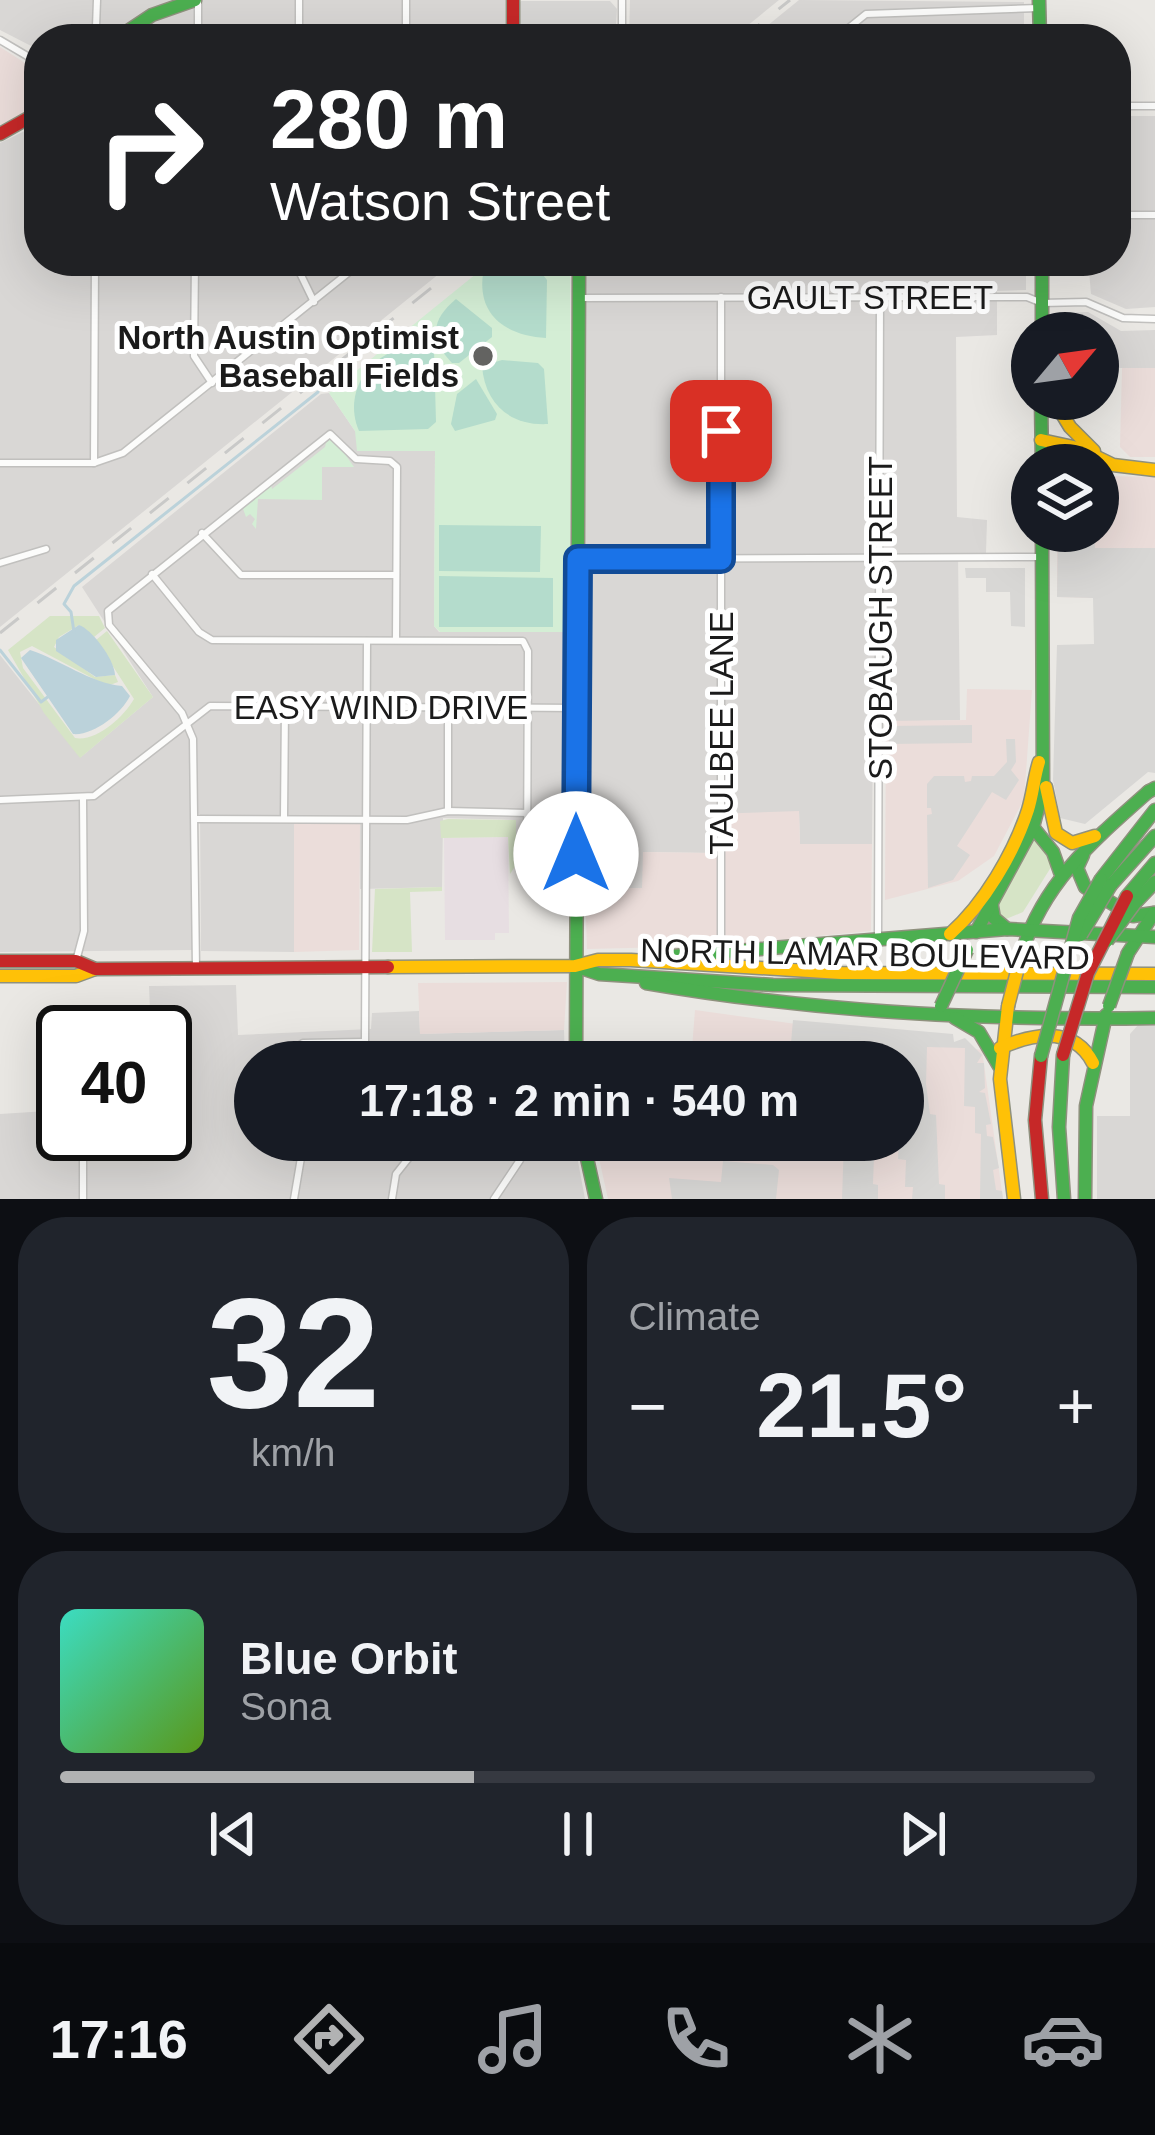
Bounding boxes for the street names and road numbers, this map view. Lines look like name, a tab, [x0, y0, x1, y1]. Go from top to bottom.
street label: GAULT STREET	[747, 279, 993, 316]
street label: STOBAUGH STREET	[862, 456, 899, 780]
street label: TAULBEE LANE	[703, 611, 740, 855]
street label: EASY WIND DRIVE	[234, 689, 528, 726]
street label: NORTH LAMAR BOULEVARD	[640, 932, 1090, 976]

